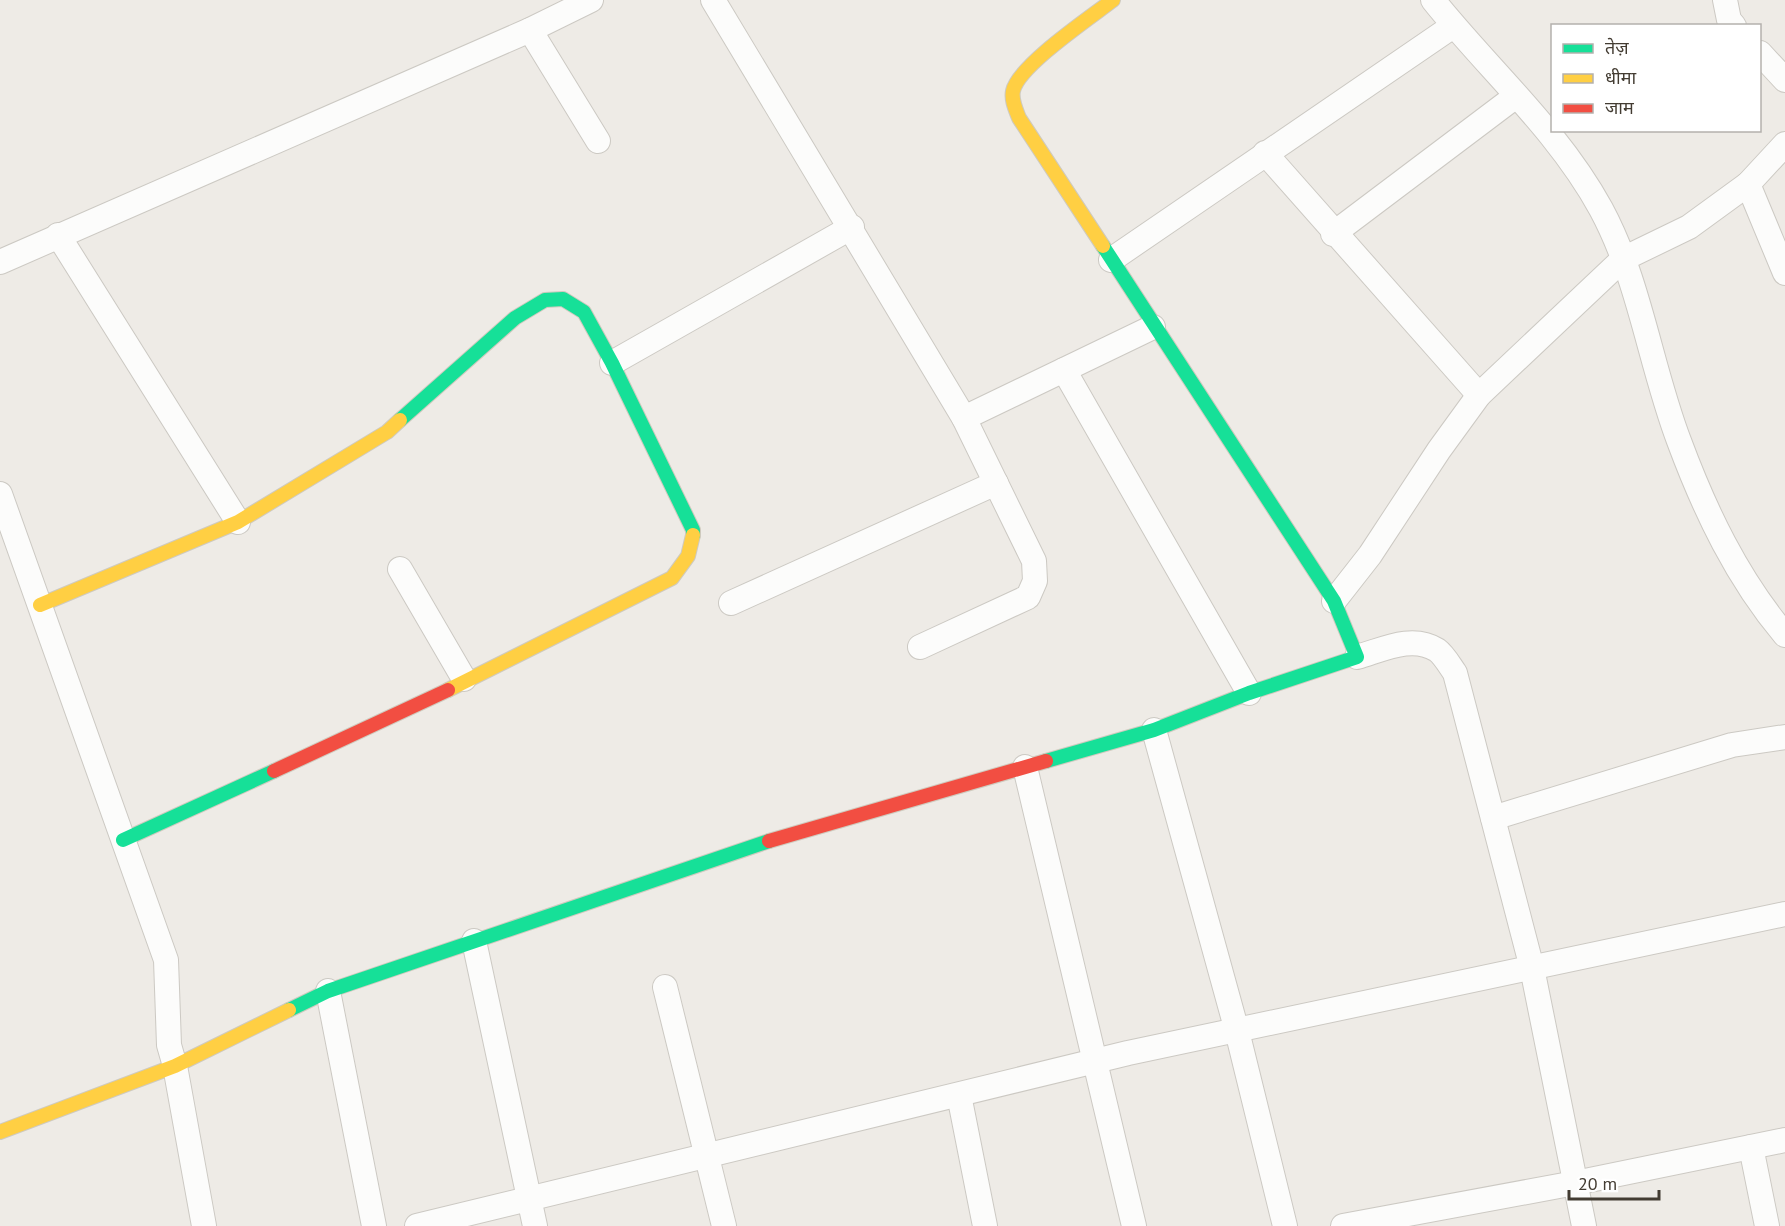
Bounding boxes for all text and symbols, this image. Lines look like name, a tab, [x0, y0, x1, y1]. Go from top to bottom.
legend	[1551, 24, 1761, 132]
text: तेज़	[1605, 36, 1629, 59]
text: धीमा	[1605, 66, 1636, 89]
text: जाम	[1605, 96, 1635, 119]
scale bar	[1569, 1163, 1659, 1201]
text: 20 m	[1578, 1172, 1617, 1195]

